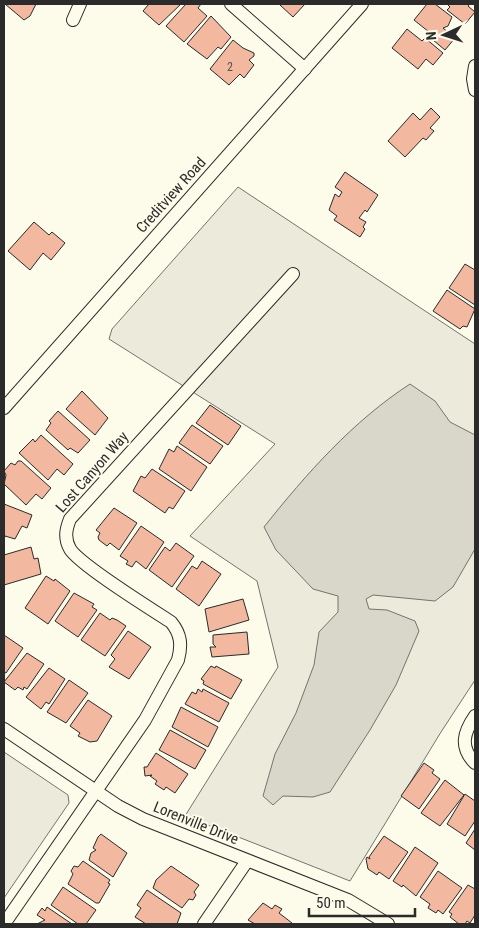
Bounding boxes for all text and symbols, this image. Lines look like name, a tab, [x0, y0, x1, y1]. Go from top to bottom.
north arrow	[419, 10, 469, 60]
text: N	[423, 31, 439, 41]
house number: 2	[227, 60, 233, 74]
street label: Creditview Road	[132, 153, 210, 237]
street label: Lost Canyon Way	[52, 428, 132, 516]
street label: Lorenville Drive	[151, 798, 241, 848]
scale bar	[309, 886, 415, 918]
text: 50 m	[316, 894, 346, 912]

